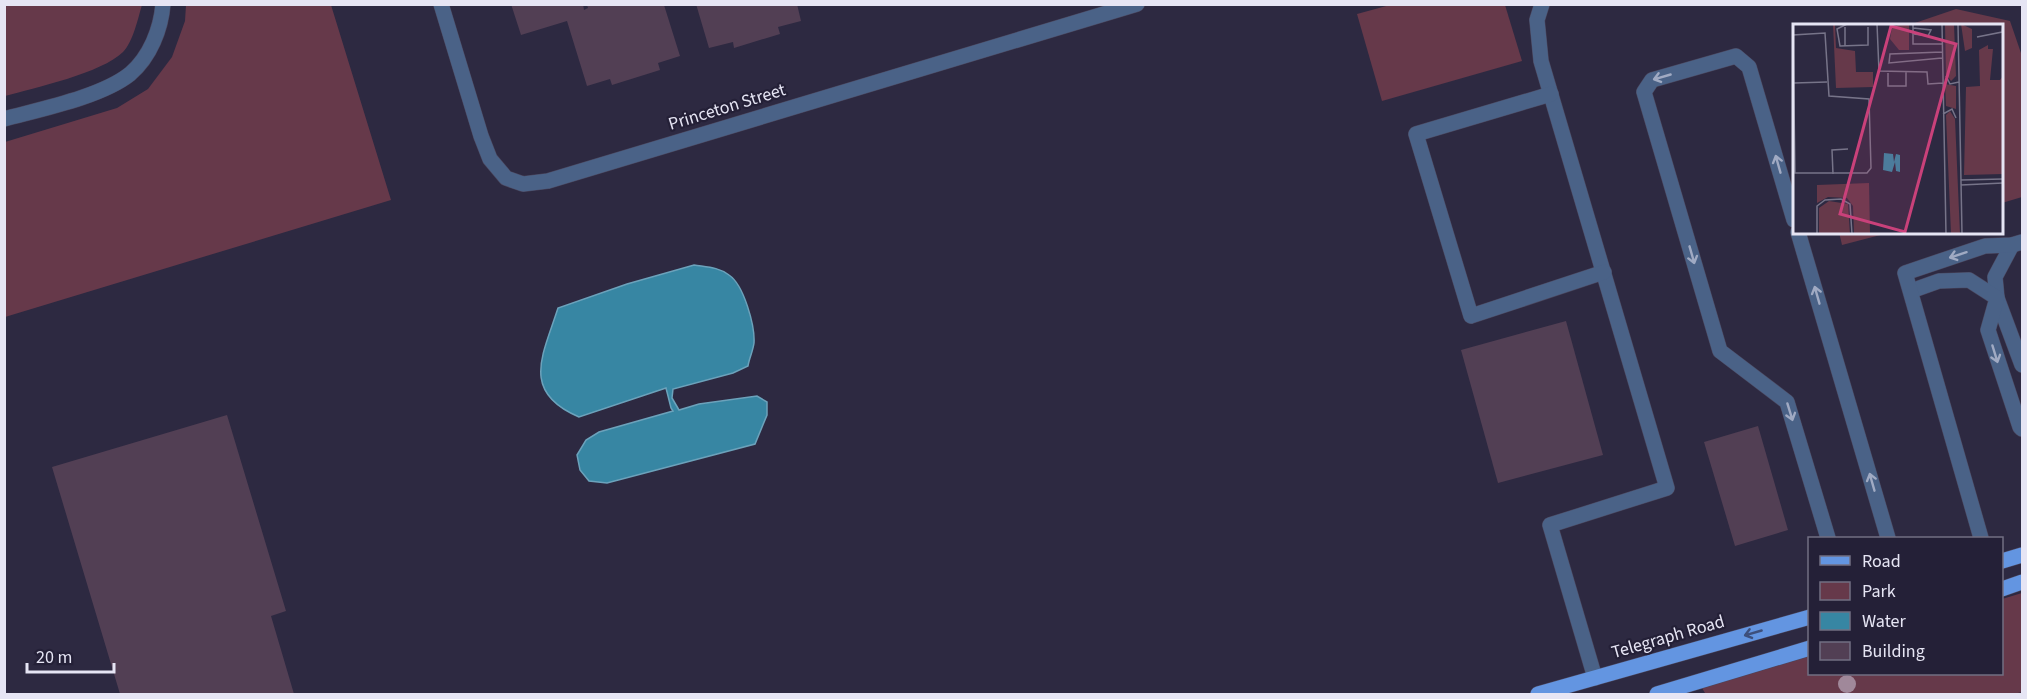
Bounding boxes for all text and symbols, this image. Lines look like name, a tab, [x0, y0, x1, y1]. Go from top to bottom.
inset map	[1793, 24, 2003, 234]
one-way arrow	[1653, 71, 1672, 83]
street label: Princeton Street	[665, 77, 789, 137]
one-way arrow	[1772, 155, 1783, 174]
one-way arrow	[1687, 245, 1698, 264]
one-way arrow	[1949, 250, 1968, 261]
one-way arrow	[1811, 286, 1822, 305]
one-way arrow	[1990, 344, 2001, 363]
one-way arrow	[1785, 402, 1796, 421]
one-way arrow	[1866, 473, 1877, 492]
legend	[1808, 537, 2003, 675]
text: Road	[1862, 549, 1901, 574]
text: Park	[1862, 579, 1896, 604]
street label: Telegraph Road	[1608, 609, 1728, 665]
text: Water	[1862, 609, 1906, 634]
one-way arrow	[1744, 628, 1763, 639]
scale bar	[27, 636, 114, 674]
text: Building	[1862, 639, 1925, 664]
text: 20 m	[36, 645, 72, 670]

